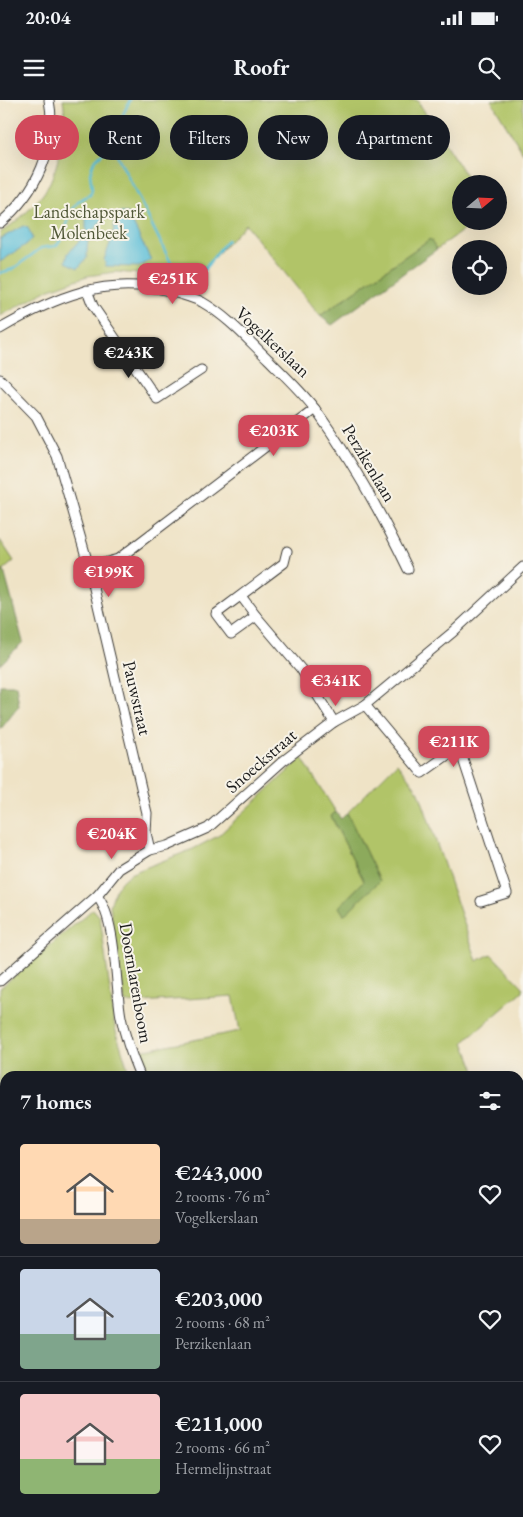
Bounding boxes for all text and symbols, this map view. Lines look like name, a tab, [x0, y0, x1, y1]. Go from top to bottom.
text: 20:04	[25, 5, 71, 30]
text: Roofr	[234, 53, 289, 82]
icon: menu	[20, 54, 48, 82]
icon: search	[475, 54, 503, 82]
chip: Buy	[15, 115, 79, 160]
chip: Rent	[89, 115, 160, 160]
chip: Filters	[170, 115, 248, 160]
chip: New	[258, 115, 328, 160]
chip: Apartment	[338, 115, 450, 160]
north arrow	[452, 175, 508, 230]
map controls	[452, 175, 507, 295]
park label: Landschapspark Molenbeek	[33, 200, 145, 244]
button: locate	[452, 240, 507, 295]
pin: €251K	[138, 262, 208, 305]
text: €251K	[148, 268, 198, 289]
street label: Vogelkerslaan	[231, 301, 316, 382]
pin: €243K	[94, 336, 164, 379]
text: €243K	[104, 342, 154, 363]
pin: €203K	[239, 414, 309, 457]
text: €203K	[249, 420, 299, 441]
street label: Perzikenlaan	[337, 420, 402, 506]
pin: €199K	[74, 556, 144, 598]
text: €199K	[84, 561, 134, 582]
street label: Pauwstraat	[118, 659, 157, 738]
pin: €341K	[301, 664, 371, 707]
text: €341K	[311, 670, 361, 691]
street label: Snoeckstraat	[220, 723, 301, 798]
pin: €211K	[419, 726, 489, 768]
text: €211K	[429, 731, 479, 752]
pin: €204K	[77, 818, 147, 860]
text: €204K	[87, 823, 137, 844]
street label: Doornlarenboom	[115, 921, 158, 1045]
icon: filters	[476, 1087, 504, 1115]
text: 7 homes	[20, 1088, 92, 1115]
text: €243,000	[175, 1159, 262, 1186]
icon: home	[60, 1164, 120, 1224]
icon: heart	[476, 1180, 504, 1208]
text: 2 rooms · 76 m²	[175, 1186, 270, 1207]
text: Vogelkerslaan	[175, 1207, 258, 1228]
text: €203,000	[175, 1285, 262, 1312]
icon: home	[60, 1289, 120, 1349]
icon: heart	[476, 1305, 504, 1333]
text: 2 rooms · 68 m²	[175, 1312, 270, 1333]
text: Perzikenlaan	[175, 1333, 252, 1354]
text: €211,000	[175, 1410, 262, 1437]
icon: home	[60, 1414, 120, 1474]
icon: heart	[476, 1430, 504, 1458]
text: 2 rooms · 66 m²	[175, 1437, 270, 1458]
text: Hermelijnstraat	[175, 1458, 271, 1479]

